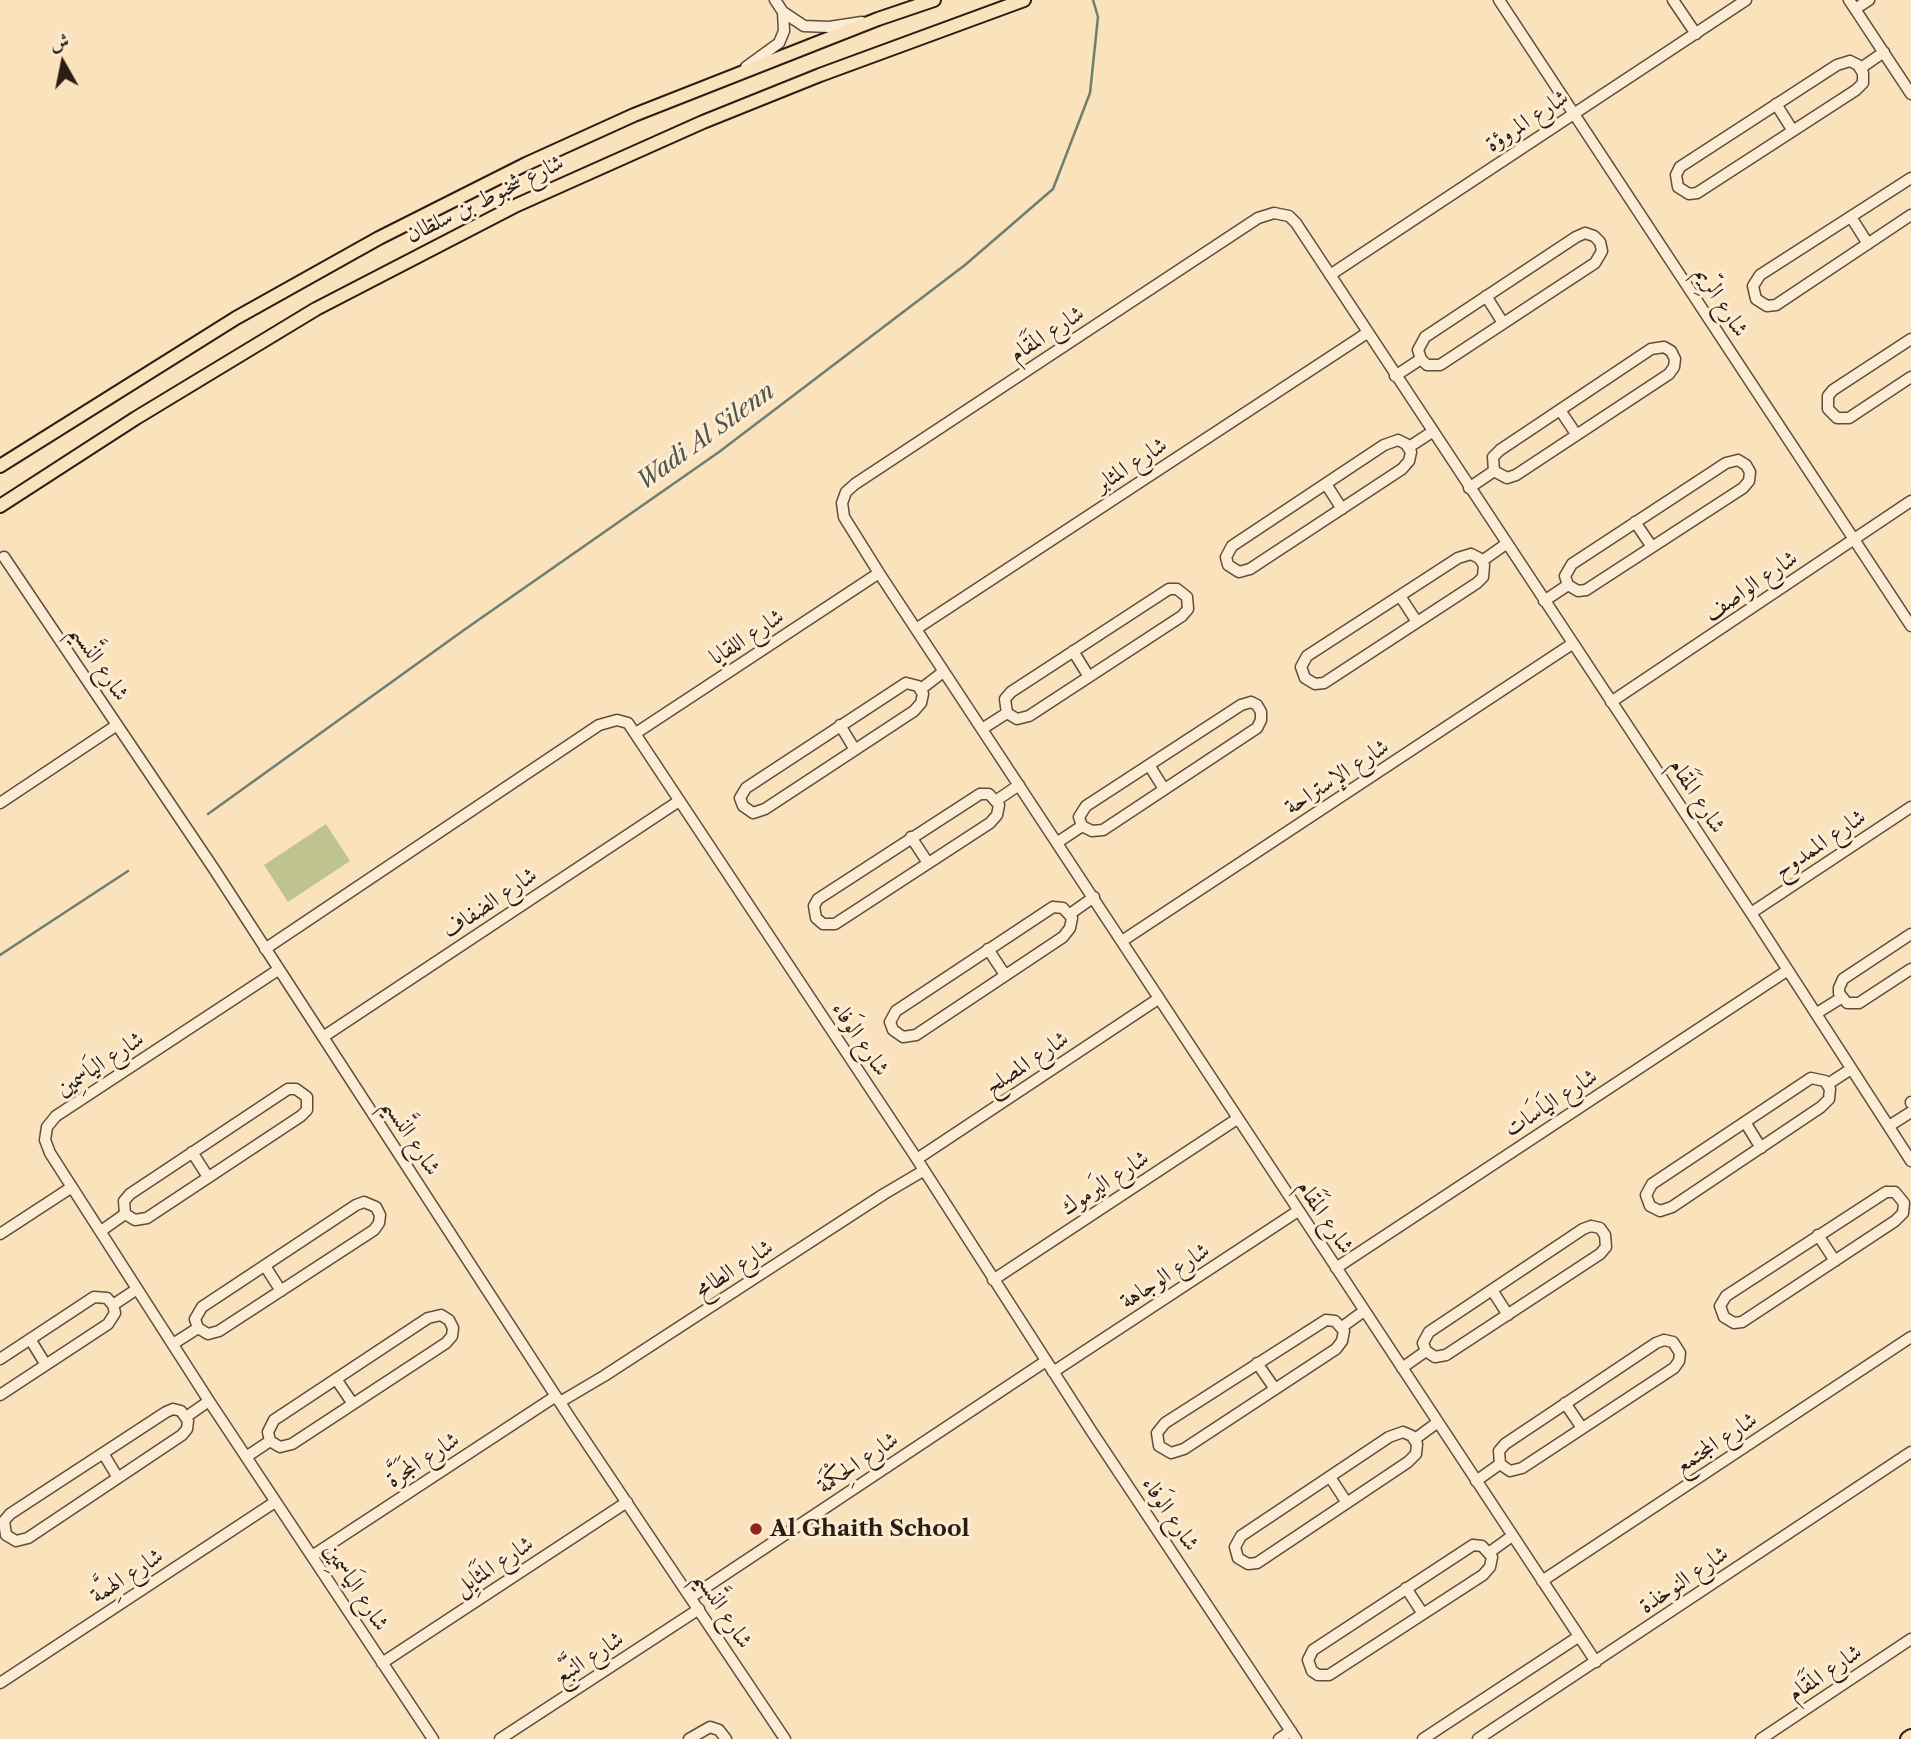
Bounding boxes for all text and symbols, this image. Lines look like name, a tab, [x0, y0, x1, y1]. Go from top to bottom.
north arrow	[28, 28, 98, 98]
text: ش	[49, 29, 71, 55]
street label: شارع المروؤة	[1480, 84, 1574, 158]
street label: شارع شخبوط بن سلطان	[402, 149, 568, 249]
street label: شارع الرِّيم	[1688, 262, 1754, 342]
street label: شارع المَقَام	[1004, 300, 1090, 368]
water label: Wadi Al Silenn	[631, 377, 781, 497]
street label: شارع المثابر	[1090, 431, 1172, 499]
street label: شارع الواصف	[1699, 545, 1803, 627]
street label: شارع اللقايا	[705, 603, 789, 671]
street label: شارع النَّسيم	[63, 619, 135, 707]
street label: شارع الإستراحة	[1280, 733, 1394, 821]
street label: شارع المَقَام	[1663, 753, 1731, 839]
street label: شارع الممدوح	[1769, 803, 1871, 885]
street label: شارع الضفاف	[437, 861, 543, 945]
street label: شارع الوَفاء	[825, 997, 895, 1081]
street label: شارع اليَاسمِين	[51, 1025, 149, 1103]
street label: شارع المصلح	[980, 1025, 1074, 1101]
street label: شارع اليَاسَات	[1499, 1063, 1603, 1143]
street label: شارع النَّسيم	[376, 1093, 446, 1181]
street label: شارع اليَرموك	[1056, 1144, 1154, 1222]
street label: شارع المَقَام	[1290, 1175, 1360, 1259]
street label: شارع الطامح	[689, 1233, 779, 1305]
street label: شارع الوجاهة	[1115, 1237, 1215, 1315]
street label: شارع المجتمع	[1669, 1406, 1763, 1480]
street label: شارع المَجَرَّة	[381, 1426, 465, 1494]
street label: شارع الحِكْمَة	[812, 1426, 904, 1500]
street label: شارع الوَفاء	[1135, 1472, 1205, 1556]
place label: Al Ghaith School	[770, 1515, 970, 1543]
marker: Al Ghaith School	[748, 1521, 764, 1537]
street label: شارع المَثَايِل	[449, 1530, 539, 1602]
street label: شارع اليَاسمِين	[317, 1538, 395, 1636]
street label: شارع النوخذة	[1634, 1540, 1734, 1620]
street label: شارع الهِمَّة	[85, 1542, 169, 1610]
street label: شارع النَّسيم	[688, 1566, 758, 1654]
street label: شارع النَّبْع	[549, 1625, 629, 1691]
street label: شارع المَقَام	[1783, 1638, 1867, 1708]

